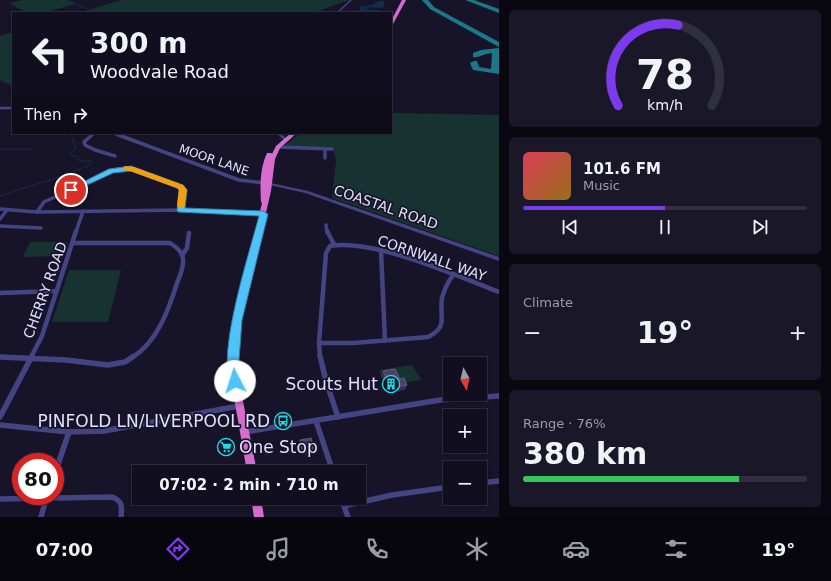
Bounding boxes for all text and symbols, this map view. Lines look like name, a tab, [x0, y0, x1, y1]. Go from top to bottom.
text: 300 m	[90, 27, 187, 60]
icon: left	[24, 28, 76, 80]
text: 78	[636, 50, 694, 99]
text: Woodvale Road	[90, 61, 229, 82]
text: km/h	[647, 97, 683, 113]
icon: right	[69, 104, 91, 126]
text: Then	[24, 106, 61, 124]
street label: MOOR LANE	[177, 141, 251, 179]
text: 101.6 FM	[583, 160, 661, 178]
pin	[54, 173, 88, 207]
text: Music	[583, 178, 620, 193]
icon: arrive	[60, 179, 82, 201]
street label: COASTAL ROAD	[332, 182, 440, 232]
icon: previous	[559, 216, 581, 238]
icon: pause	[654, 216, 676, 238]
icon: next	[749, 216, 771, 238]
street label: CORNWALL WAY	[376, 232, 489, 284]
street label: CHERRY ROAD	[20, 240, 70, 340]
text: Climate	[523, 295, 573, 310]
text: 19°	[637, 315, 693, 350]
text: −	[523, 320, 541, 345]
text: +	[789, 320, 807, 345]
north arrow	[443, 357, 487, 401]
map controls	[443, 357, 487, 505]
position arrow	[214, 360, 256, 402]
place label: Scouts Hut	[286, 374, 378, 394]
building icon: Scouts Hut	[381, 374, 401, 394]
button: +	[443, 409, 487, 453]
place label: PINFOLD LN/LIVERPOOL RD	[38, 411, 270, 431]
bus stop icon: PINFOLD LN/LIVERPOOL RD	[273, 411, 293, 431]
text: Range · 76%	[523, 416, 606, 431]
text: 380 km	[523, 436, 647, 471]
supermarket icon: One Stop	[216, 437, 236, 457]
place label: One Stop	[239, 437, 318, 457]
speed limit sign: 80	[12, 453, 64, 505]
button: −	[443, 461, 487, 505]
text: 07:02 · 2 min · 710 m	[159, 476, 339, 494]
icon: directions	[164, 535, 192, 563]
icon: music	[264, 535, 292, 563]
icon: phone	[363, 535, 391, 563]
icon: climate	[463, 535, 491, 563]
icon: car	[562, 535, 590, 563]
icon: filters	[662, 535, 690, 563]
text: 07:00	[36, 539, 93, 560]
text: 19°	[761, 539, 795, 560]

